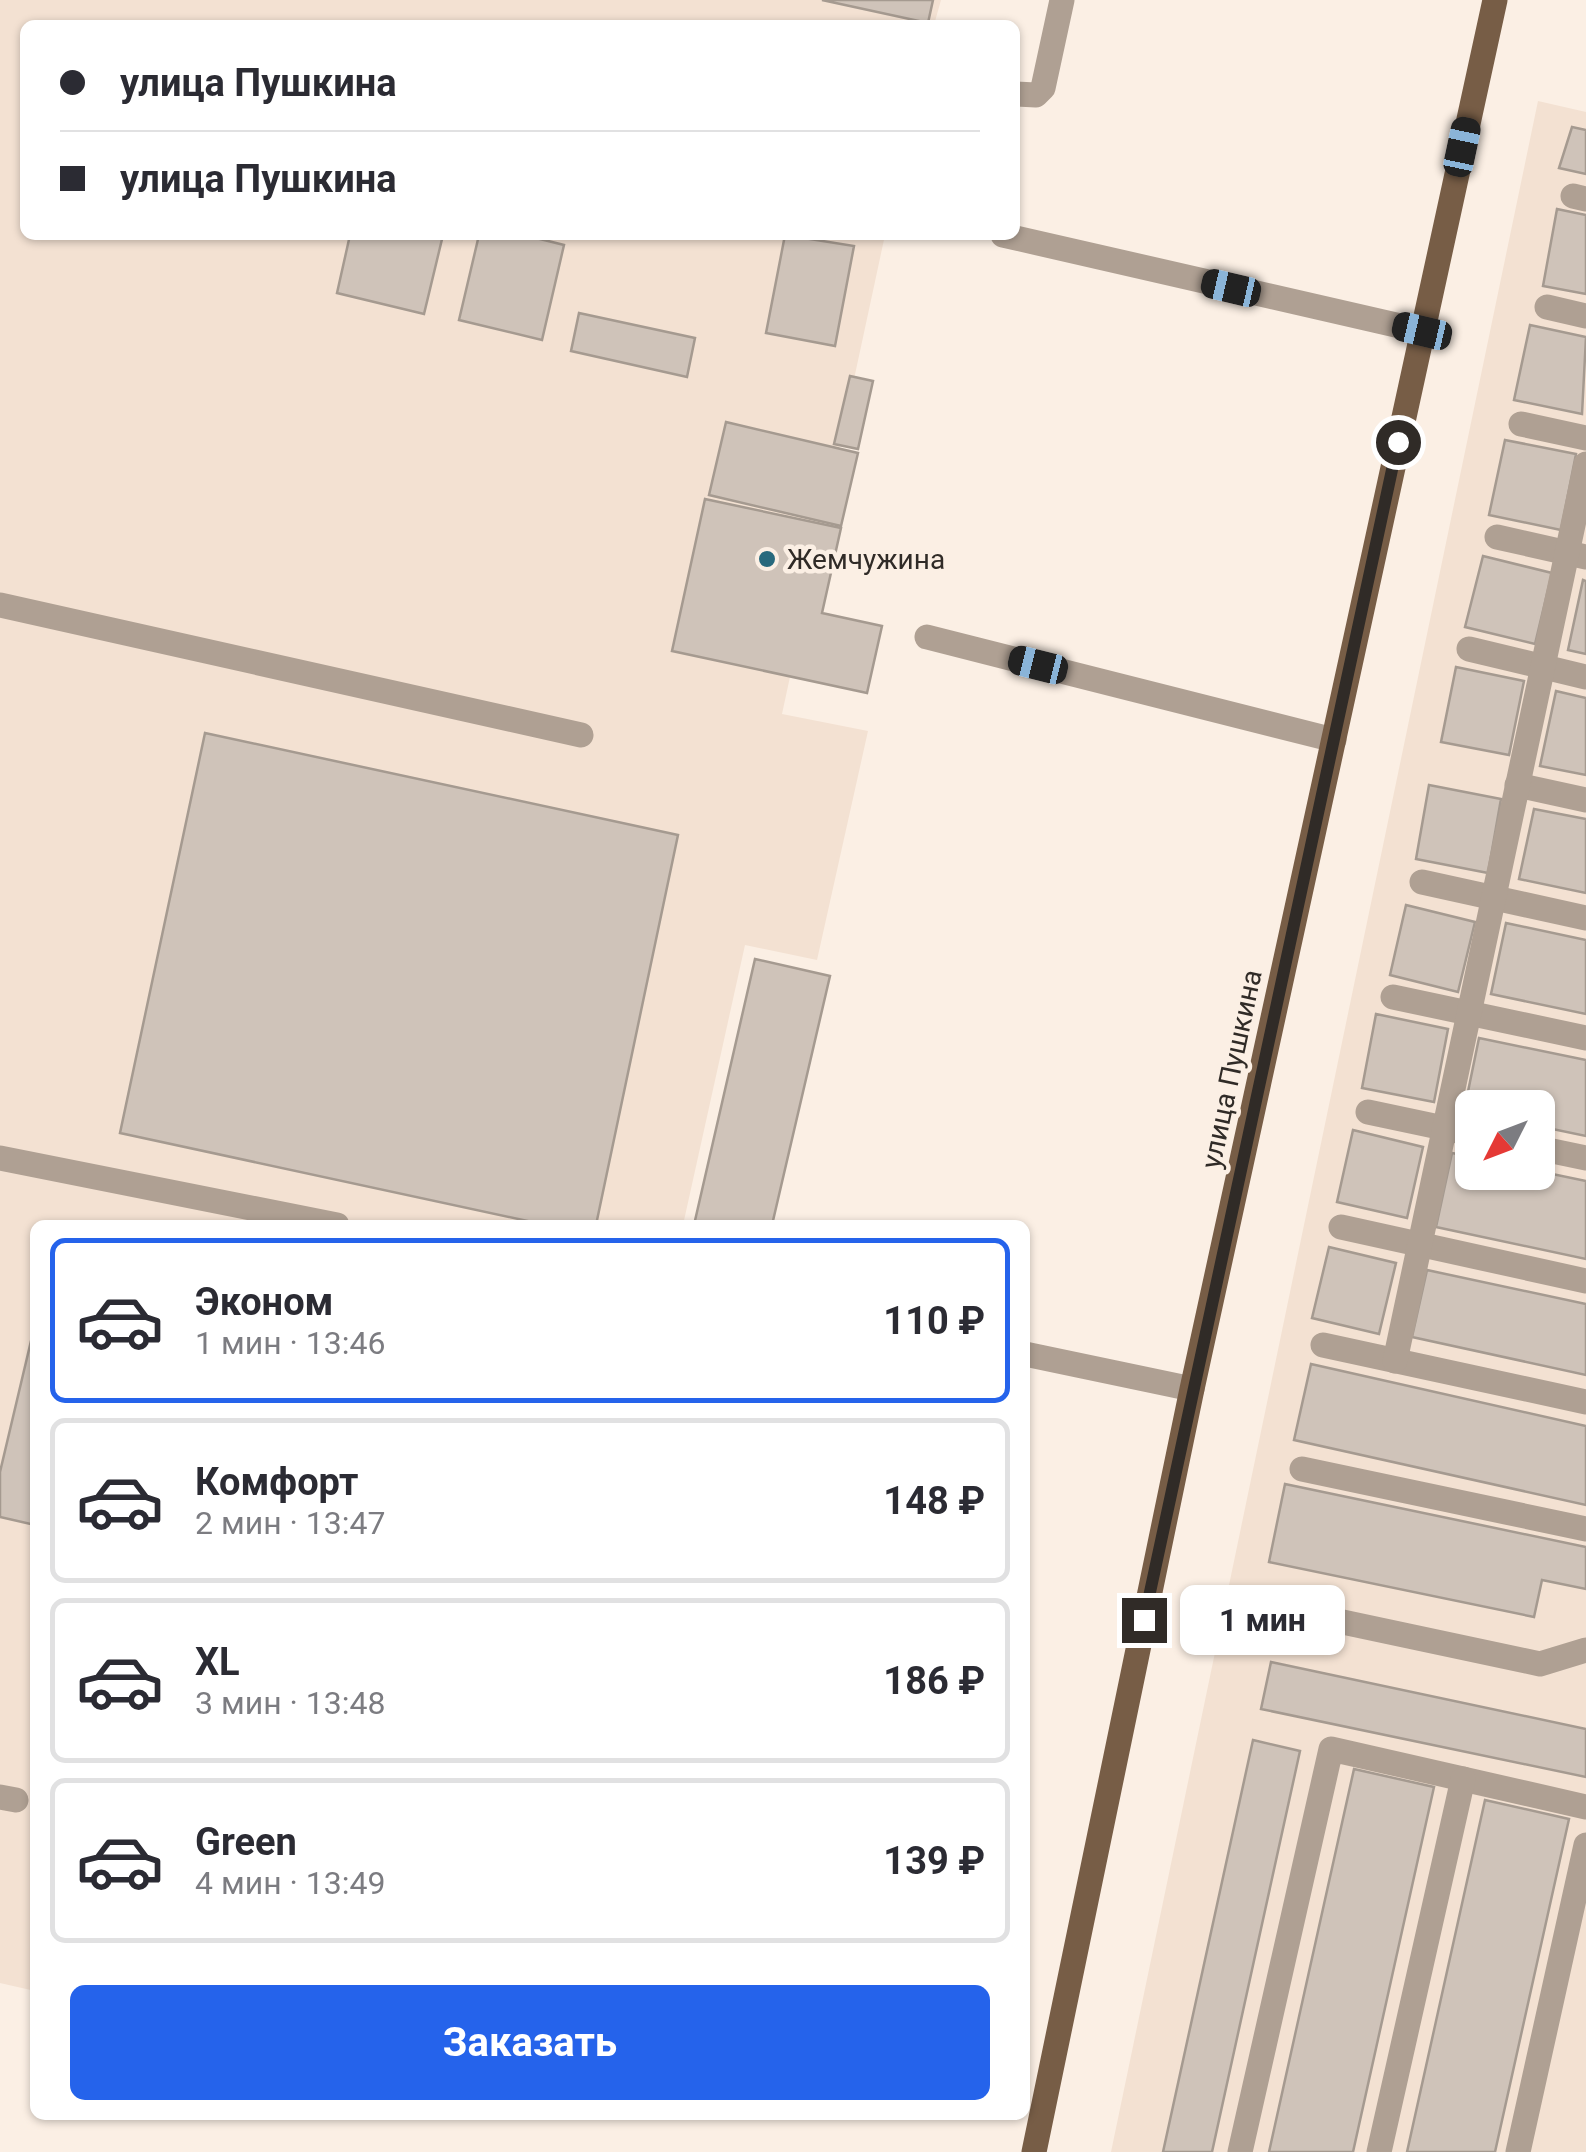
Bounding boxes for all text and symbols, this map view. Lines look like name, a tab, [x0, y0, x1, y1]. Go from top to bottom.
text: улица Пушкина	[120, 61, 397, 105]
car	[1441, 115, 1483, 179]
text: улица Пушкина	[120, 157, 397, 201]
car	[1198, 267, 1264, 309]
car	[1389, 310, 1455, 352]
route start	[1376, 420, 1421, 465]
place label: Жемчужина	[787, 543, 945, 576]
marker: Жемчужина	[756, 548, 778, 570]
car	[1005, 643, 1071, 687]
street label: улица Пушкина	[1194, 967, 1269, 1172]
north arrow	[1455, 1090, 1555, 1190]
map controls	[1455, 1090, 1555, 1190]
icon: car	[75, 1276, 165, 1366]
text: Эконом	[195, 1280, 333, 1324]
text: 110 ₽	[883, 1299, 985, 1343]
text: 1 мин · 13:46	[195, 1324, 386, 1362]
icon: car	[75, 1456, 165, 1546]
text: Комфорт	[195, 1460, 358, 1504]
text: 148 ₽	[883, 1479, 985, 1523]
text: 2 мин · 13:47	[195, 1504, 386, 1542]
callout: 1 мин	[1179, 1585, 1344, 1655]
route end	[1122, 1598, 1167, 1643]
text: 1 мин	[1219, 1601, 1306, 1639]
icon: car	[75, 1636, 165, 1726]
text: XL	[195, 1640, 240, 1684]
text: 186 ₽	[883, 1659, 985, 1703]
text: 3 мин · 13:48	[195, 1684, 386, 1722]
icon: car	[75, 1816, 165, 1906]
text: Green	[195, 1820, 297, 1864]
text: 139 ₽	[883, 1839, 985, 1883]
text: 4 мин · 13:49	[195, 1864, 386, 1902]
button: Заказать	[70, 1985, 990, 2100]

